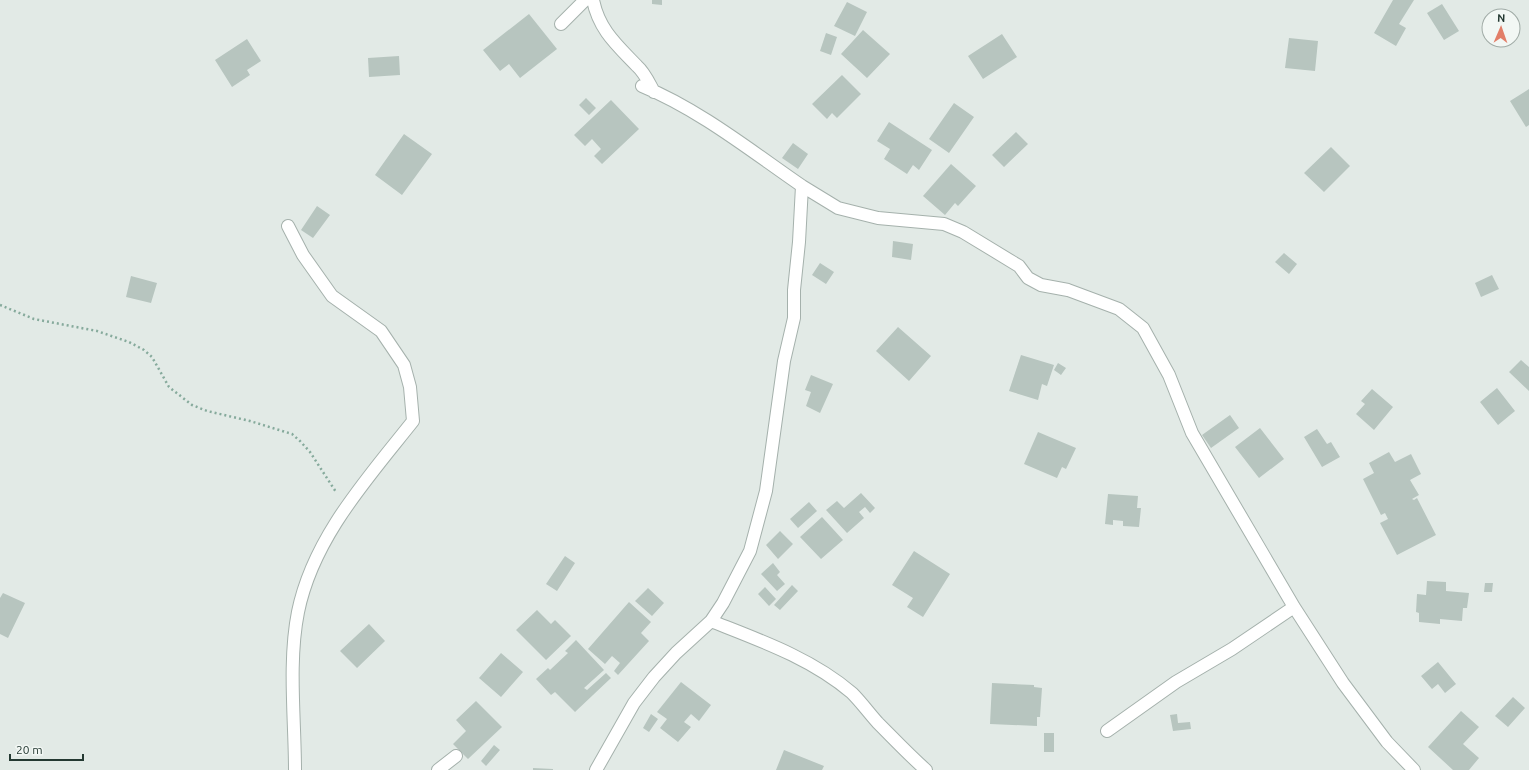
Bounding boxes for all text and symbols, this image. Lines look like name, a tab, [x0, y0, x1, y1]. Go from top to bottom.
north arrow	[1481, 8, 1521, 48]
text: N	[1497, 12, 1506, 24]
scale bar	[10, 736, 83, 762]
text: 20 m	[16, 743, 43, 756]

